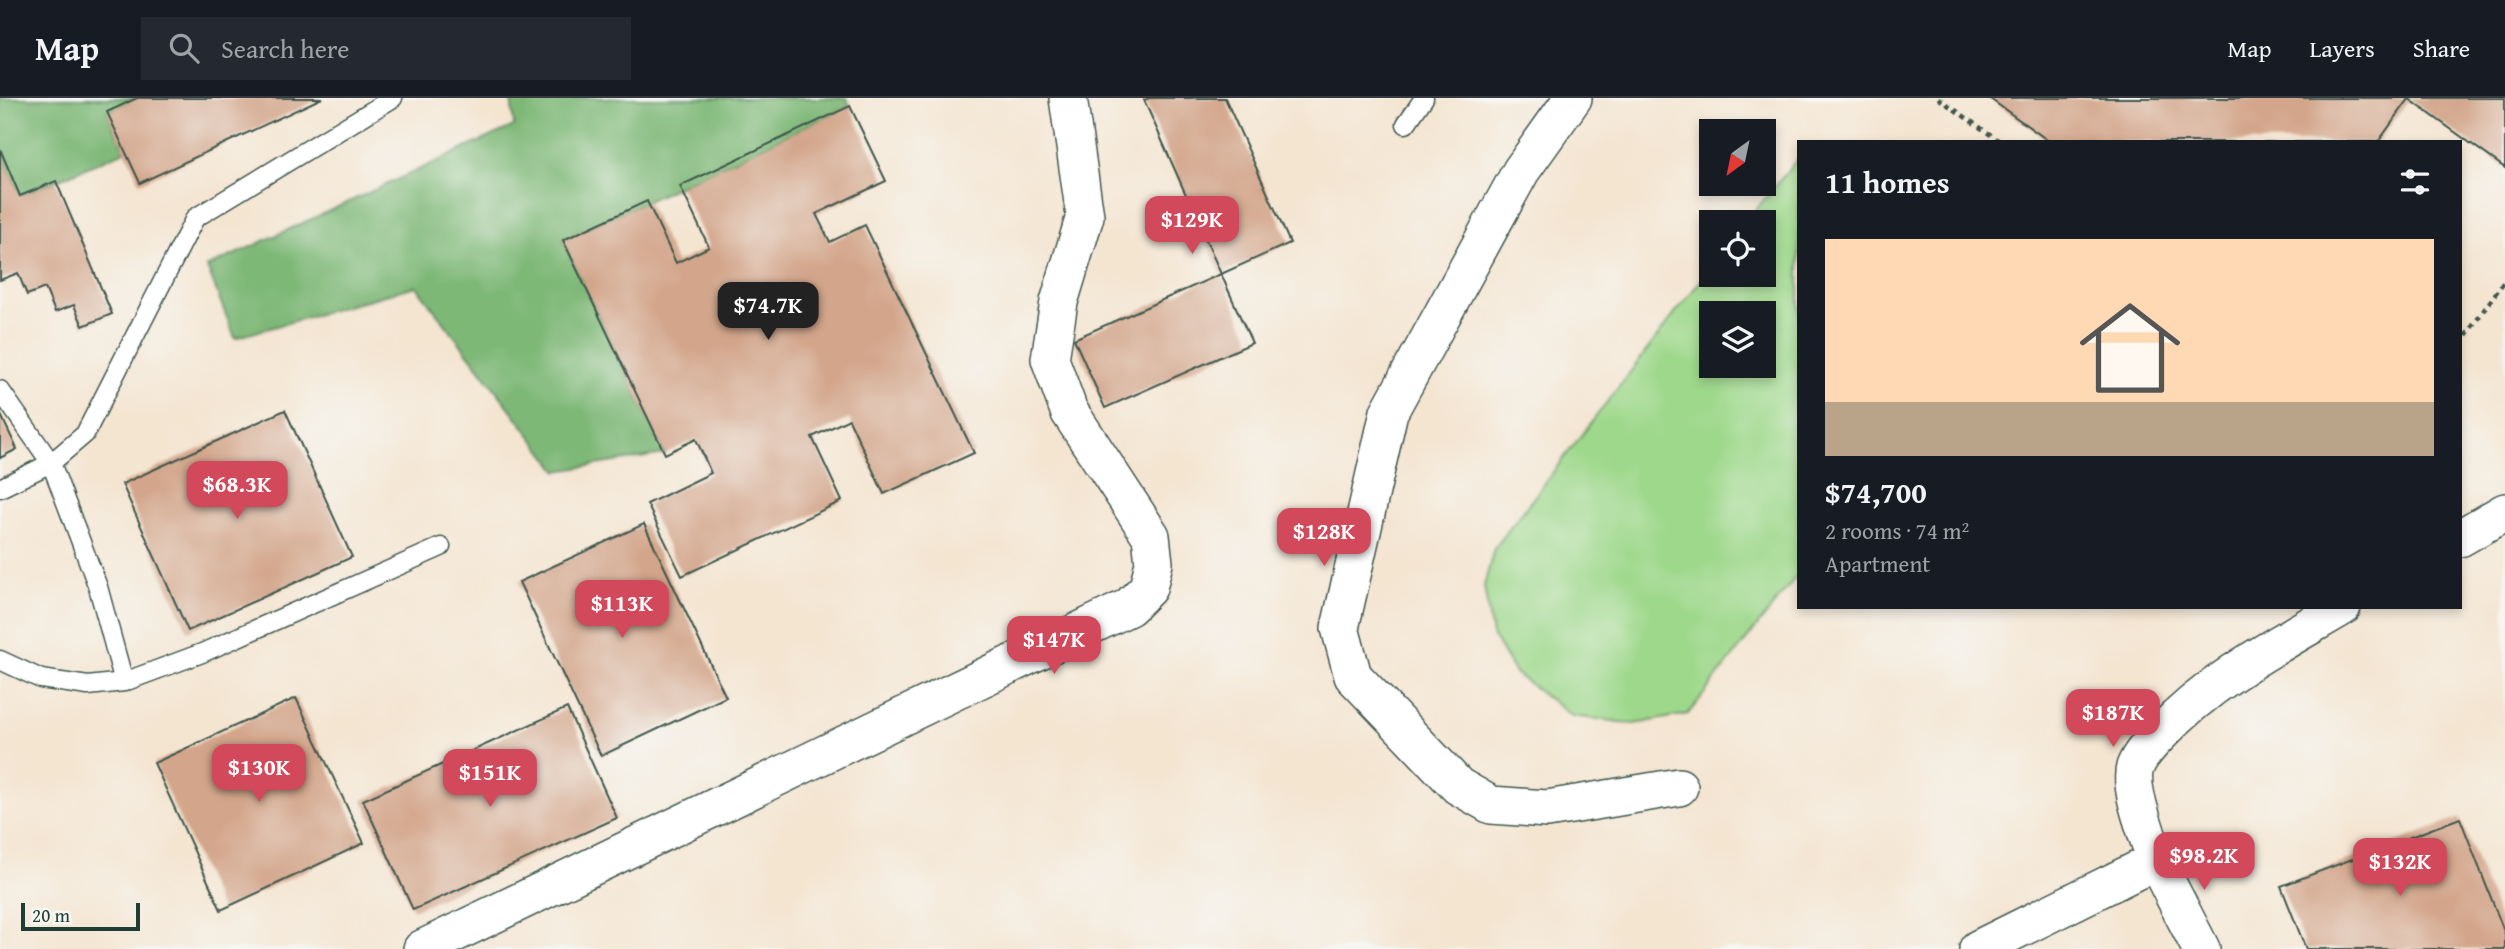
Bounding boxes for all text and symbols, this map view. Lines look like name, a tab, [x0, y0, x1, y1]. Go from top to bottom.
search box	[141, 17, 631, 80]
text: Map	[35, 24, 99, 72]
icon: search	[165, 29, 203, 67]
text: Search here	[221, 29, 349, 68]
text: Map	[2228, 31, 2271, 66]
text: Layers	[2309, 31, 2375, 66]
text: Share	[2413, 31, 2470, 66]
north arrow	[1699, 119, 1776, 196]
map controls	[1699, 119, 1776, 378]
text: 11 homes	[1825, 160, 1950, 204]
icon: filters	[2396, 163, 2434, 201]
pin: $129K	[1143, 197, 1241, 256]
text: $129K	[1161, 202, 1223, 235]
button: locate	[1699, 210, 1776, 287]
pin: $74.7K	[711, 282, 825, 342]
icon: home	[2067, 285, 2193, 411]
text: $74.7K	[734, 288, 802, 321]
button: layers	[1699, 301, 1776, 378]
pin: $68.3K	[180, 462, 294, 521]
text: $68.3K	[203, 467, 271, 500]
text: $74,700	[1825, 470, 1927, 514]
pin: $128K	[1275, 508, 1373, 568]
text: $128K	[1293, 514, 1355, 547]
text: 2 rooms · 74 m²	[1825, 514, 1969, 547]
text: Apartment	[1825, 547, 1930, 580]
pin: $113K	[573, 580, 671, 640]
text: $113K	[591, 586, 653, 619]
pin: $147K	[1005, 616, 1103, 676]
text: $147K	[1023, 622, 1085, 655]
pin: $187K	[2064, 690, 2162, 749]
text: $187K	[2082, 695, 2144, 728]
pin: $130K	[210, 744, 308, 804]
text: $130K	[228, 750, 290, 783]
pin: $151K	[441, 750, 539, 809]
text: $151K	[459, 755, 521, 788]
pin: $98.2K	[2147, 832, 2261, 892]
text: $98.2K	[2170, 838, 2238, 871]
pin: $132K	[2351, 838, 2449, 898]
text: $132K	[2369, 844, 2431, 877]
scale bar	[21, 900, 140, 932]
text: 20 m	[32, 901, 70, 929]

